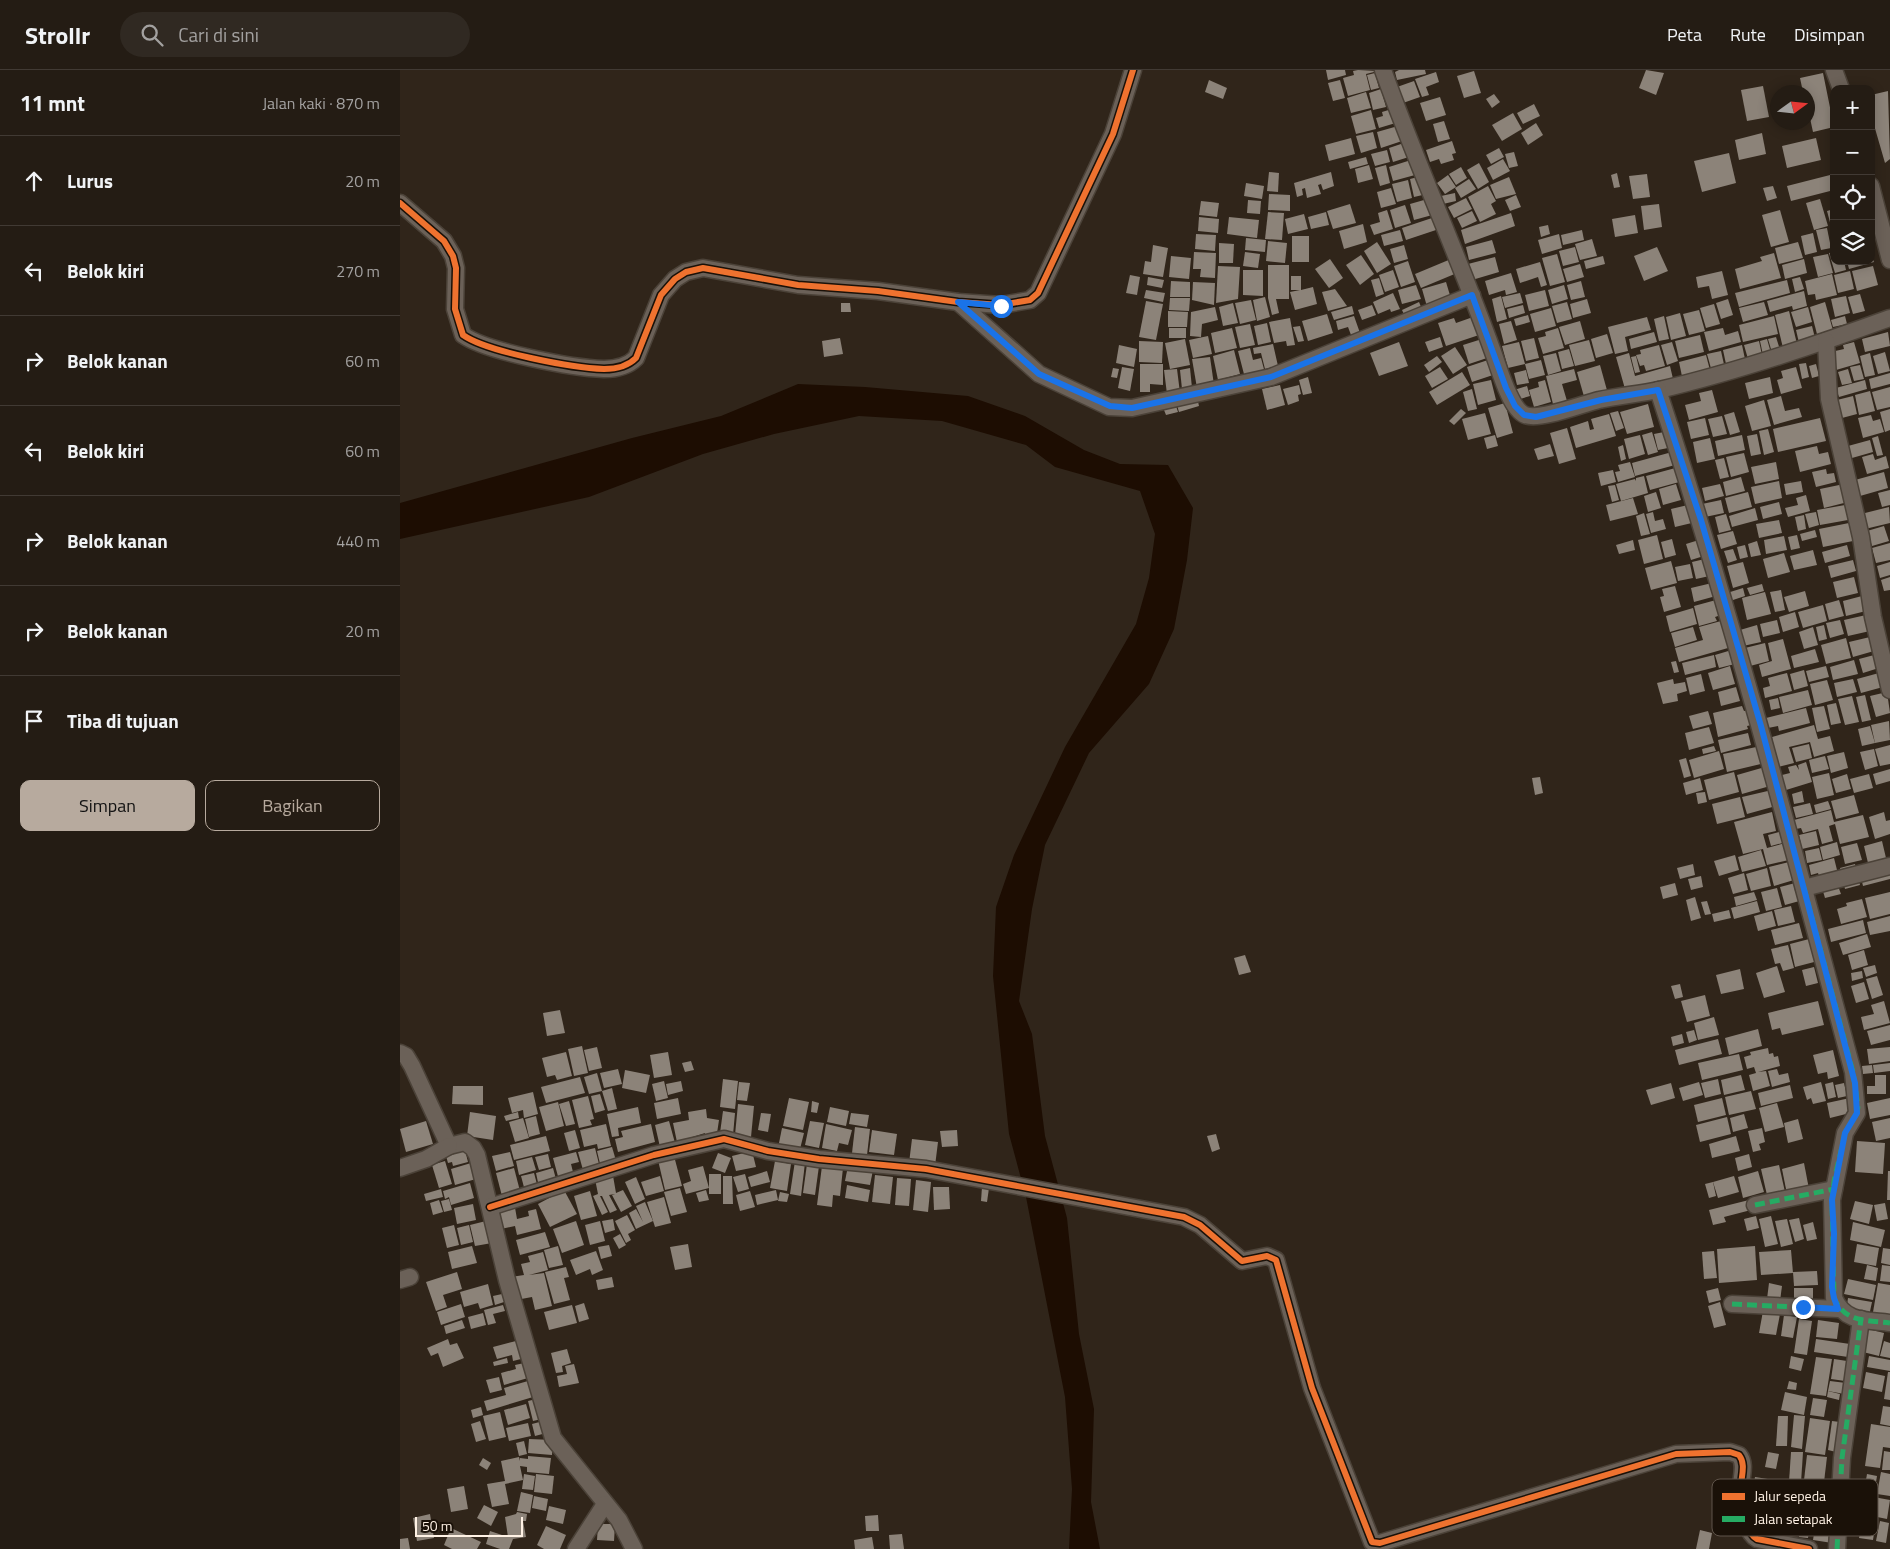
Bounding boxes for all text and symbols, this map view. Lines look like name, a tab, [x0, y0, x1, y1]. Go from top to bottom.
search box	[120, 12, 470, 57]
text: Strollr	[25, 17, 90, 53]
text: Cari di sini	[178, 20, 259, 49]
icon: search	[138, 21, 166, 49]
text: Peta	[1667, 21, 1702, 48]
text: Rute	[1730, 21, 1766, 48]
text: Disimpan	[1794, 21, 1865, 48]
north arrow	[1770, 85, 1815, 130]
map controls	[1830, 85, 1875, 265]
button: +	[1830, 85, 1875, 130]
text: 11 mnt	[20, 87, 85, 119]
text: Jalan kaki · 870 m	[262, 91, 380, 115]
button: −	[1830, 130, 1875, 175]
text: Lurus	[67, 166, 113, 195]
icon: ahead	[20, 167, 48, 195]
text: 20 m	[345, 169, 380, 193]
button: locate	[1830, 175, 1875, 220]
button: layers	[1830, 220, 1875, 265]
text: Belok kiri	[67, 256, 144, 285]
icon: left	[20, 257, 48, 285]
text: 270 m	[336, 259, 380, 283]
route start	[990, 295, 1013, 318]
text: Belok kanan	[67, 346, 168, 375]
icon: right	[20, 347, 48, 375]
text: 60 m	[345, 349, 380, 373]
text: Belok kiri	[67, 436, 144, 465]
icon: left	[20, 437, 48, 465]
text: 60 m	[345, 439, 380, 463]
text: Belok kanan	[67, 526, 168, 555]
icon: right	[20, 527, 48, 555]
text: 440 m	[336, 529, 380, 553]
text: Belok kanan	[67, 616, 168, 645]
icon: right	[20, 617, 48, 645]
text: 20 m	[345, 619, 380, 643]
text: Tiba di tujuan	[67, 706, 179, 735]
icon: arrive	[20, 707, 48, 735]
button: Simpan	[20, 780, 195, 831]
button: Bagikan	[205, 780, 380, 831]
route end	[1792, 1296, 1815, 1319]
legend	[1712, 1479, 1878, 1536]
text: Jalur sepeda	[1754, 1485, 1826, 1506]
text: Jalan setapak	[1754, 1508, 1833, 1529]
scale bar	[415, 1514, 522, 1537]
text: 50 m	[422, 1515, 452, 1536]

